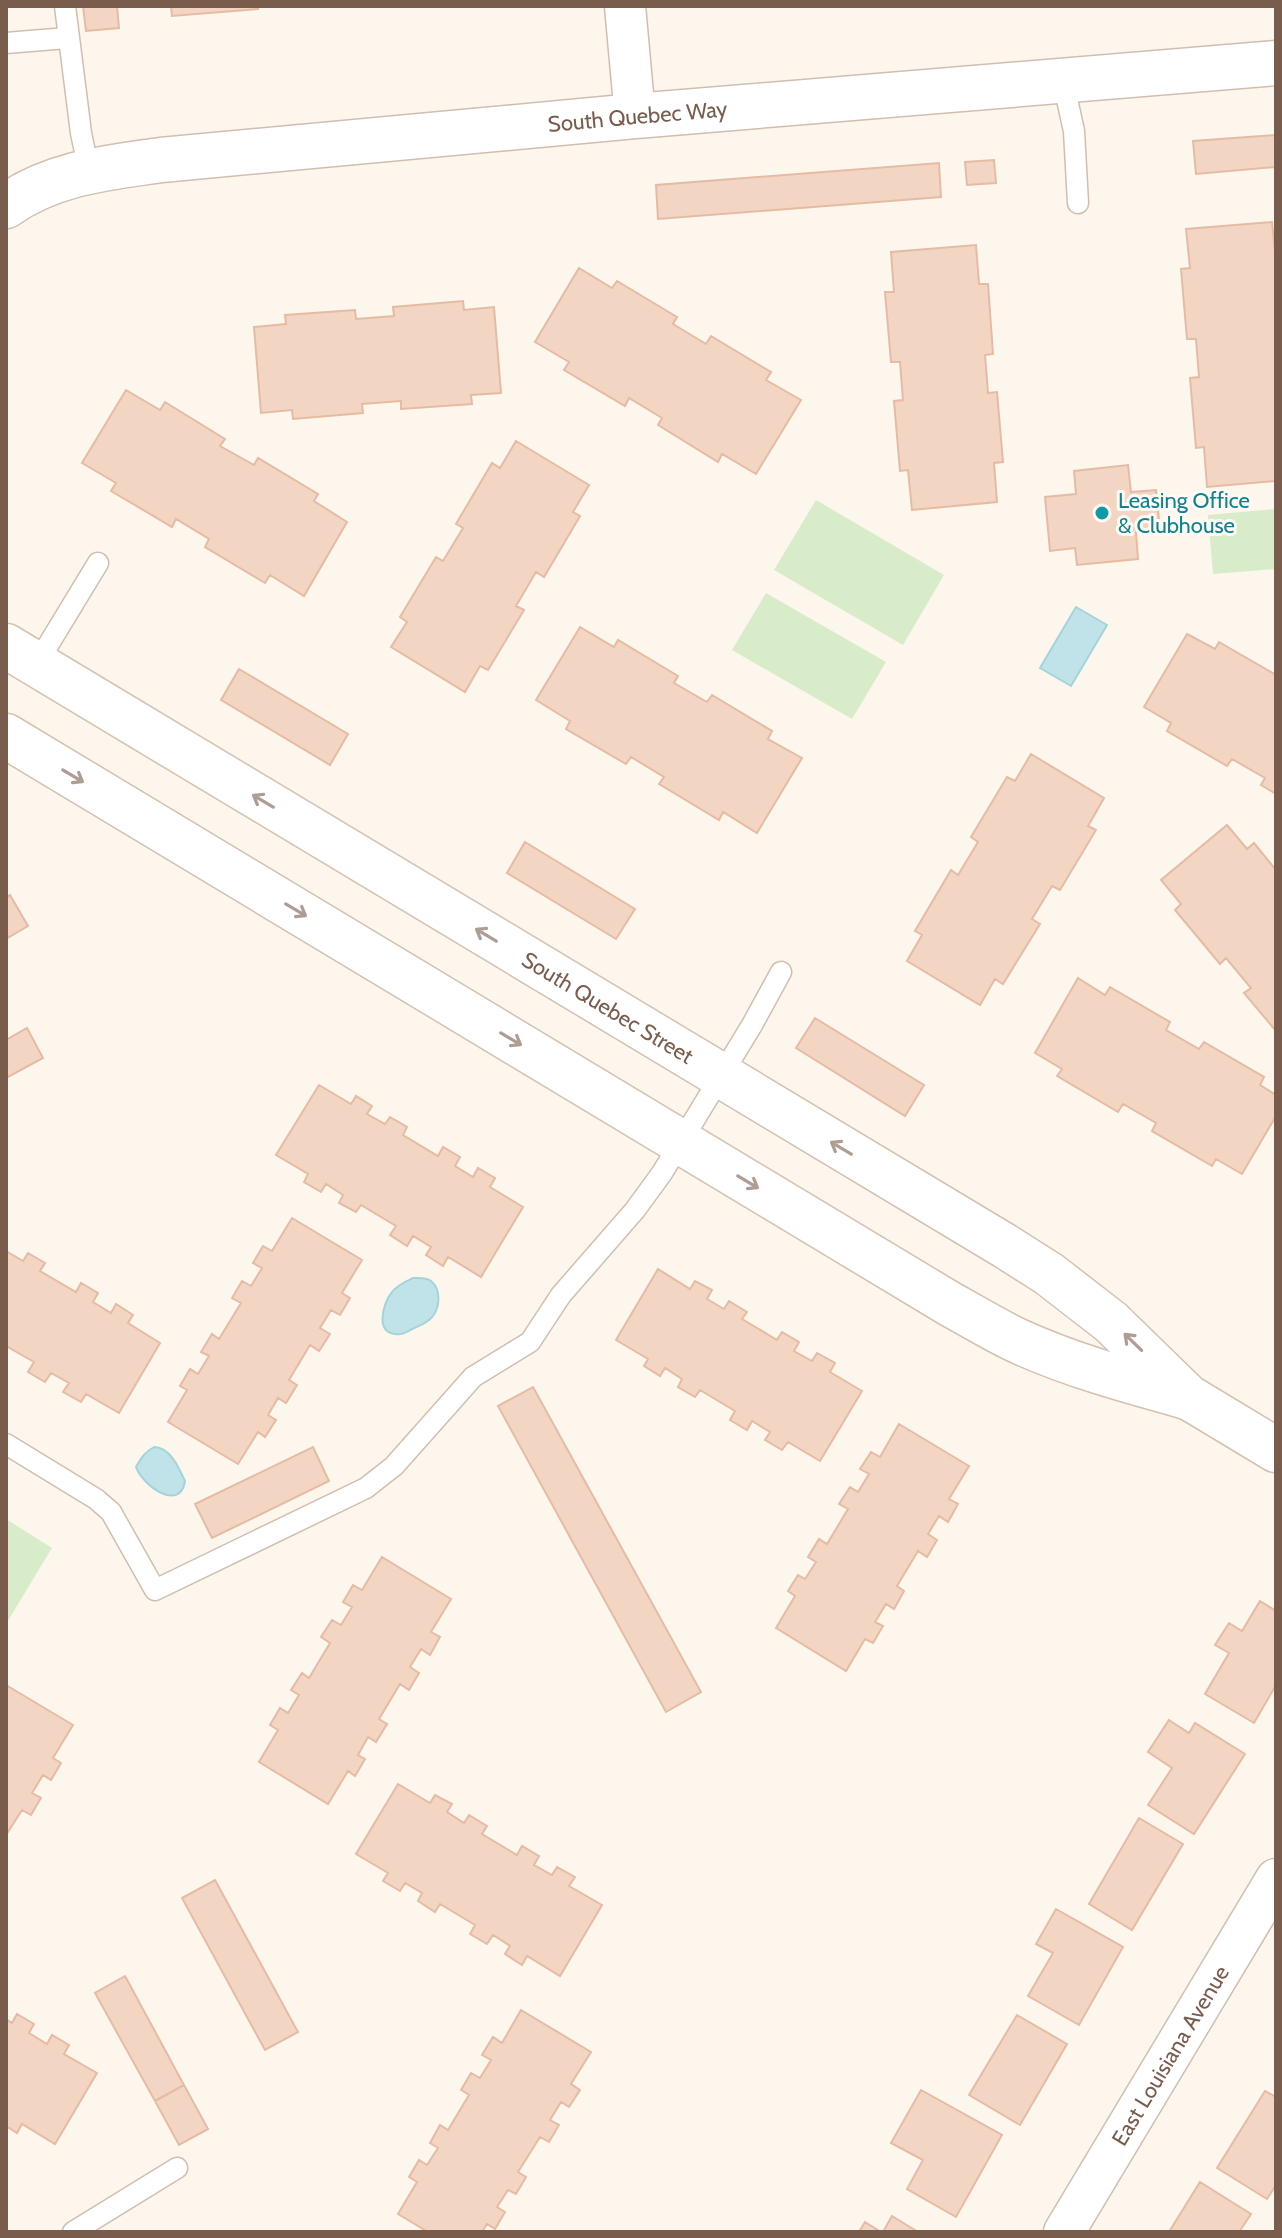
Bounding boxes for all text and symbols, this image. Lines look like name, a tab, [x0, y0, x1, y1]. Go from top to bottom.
street label: South Quebec Way	[547, 95, 728, 138]
place label: Leasing Office & Clubhouse	[1118, 487, 1250, 539]
marker: Leasing Office & Clubhouse	[1093, 504, 1111, 522]
one-way arrow	[61, 768, 84, 784]
one-way arrow	[252, 793, 275, 809]
one-way arrow	[284, 902, 307, 918]
one-way arrow	[475, 927, 498, 943]
street label: South Quebec Street	[517, 946, 699, 1070]
one-way arrow	[499, 1031, 522, 1047]
one-way arrow	[830, 1140, 853, 1156]
one-way arrow	[737, 1174, 759, 1190]
one-way arrow	[1124, 1333, 1143, 1352]
street label: East Louisiana Avenue	[1106, 1960, 1234, 2150]

